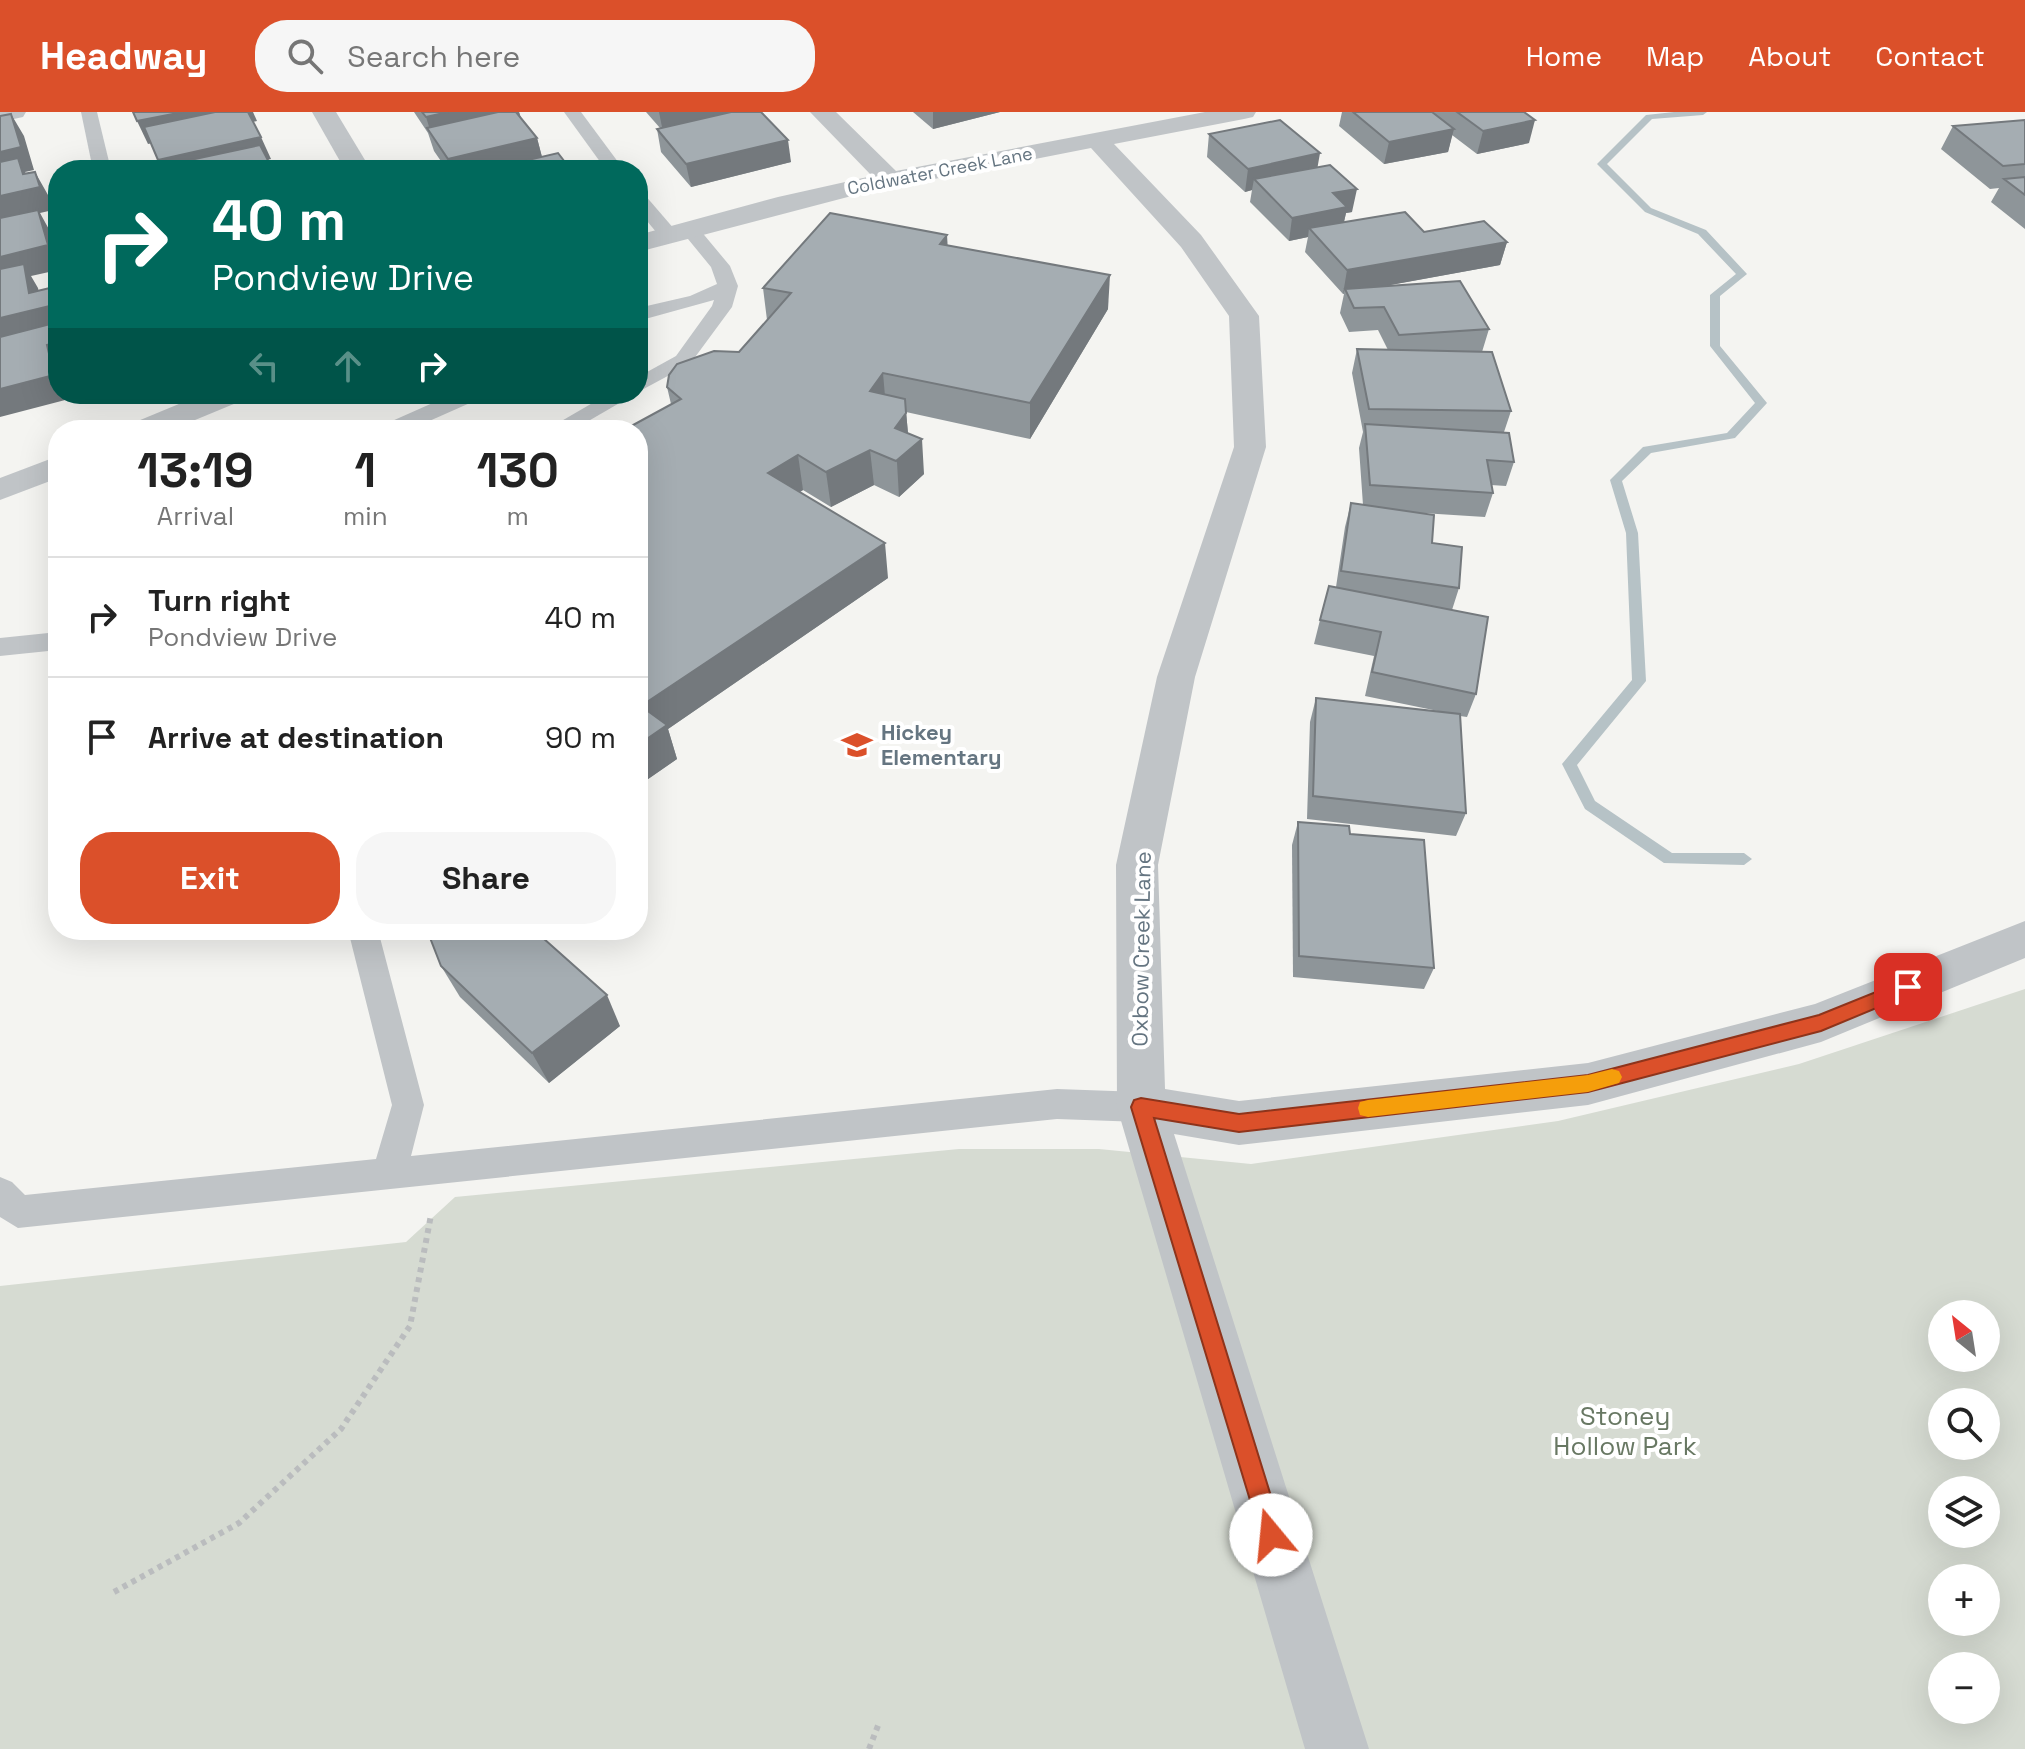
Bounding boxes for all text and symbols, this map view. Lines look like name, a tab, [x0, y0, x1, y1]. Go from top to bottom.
search box	[255, 20, 815, 92]
text: Headway	[40, 32, 207, 80]
icon: search	[283, 34, 327, 78]
text: Search here	[347, 37, 520, 76]
text: Home	[1526, 38, 1602, 74]
text: Map	[1646, 38, 1704, 74]
text: About	[1748, 38, 1831, 74]
text: Contact	[1875, 38, 1985, 74]
street label: Coldwater Creek Lane	[845, 141, 1035, 200]
text: 40 m	[212, 185, 346, 256]
icon: right	[80, 192, 184, 296]
text: Pondview Drive	[212, 255, 474, 301]
icon: left	[242, 344, 286, 388]
icon: ahead	[326, 344, 370, 388]
icon: right	[410, 344, 454, 388]
text: 13:19	[137, 440, 254, 501]
text: 1	[354, 440, 376, 501]
text: 130	[477, 440, 559, 501]
text: Arrival	[157, 499, 234, 533]
text: min	[343, 499, 388, 533]
text: m	[507, 499, 529, 533]
text: Turn right	[148, 581, 291, 620]
icon: right	[80, 595, 124, 639]
text: 40 m	[545, 598, 616, 637]
text: Pondview Drive	[148, 620, 337, 654]
icon: arrive	[80, 715, 124, 759]
text: Arrive at destination	[148, 718, 444, 757]
text: 90 m	[545, 718, 616, 757]
place label: Hickey Elementary	[881, 718, 1001, 771]
school or university icon: Hickey Elementary	[840, 728, 874, 762]
button: Exit	[80, 832, 340, 924]
button: Share	[356, 832, 616, 924]
street label: Oxbow Creek Lane	[1125, 851, 1157, 1047]
pin	[1874, 953, 1942, 1021]
icon: arrive	[1886, 965, 1930, 1009]
north arrow	[1928, 1300, 2000, 1372]
map controls	[1928, 1300, 2000, 1724]
button: search	[1928, 1388, 2000, 1460]
park label: Stoney Hollow Park	[1553, 1399, 1697, 1463]
button: layers	[1928, 1476, 2000, 1548]
position arrow	[1229, 1493, 1313, 1577]
button: +	[1928, 1564, 2000, 1636]
button: −	[1928, 1652, 2000, 1724]

